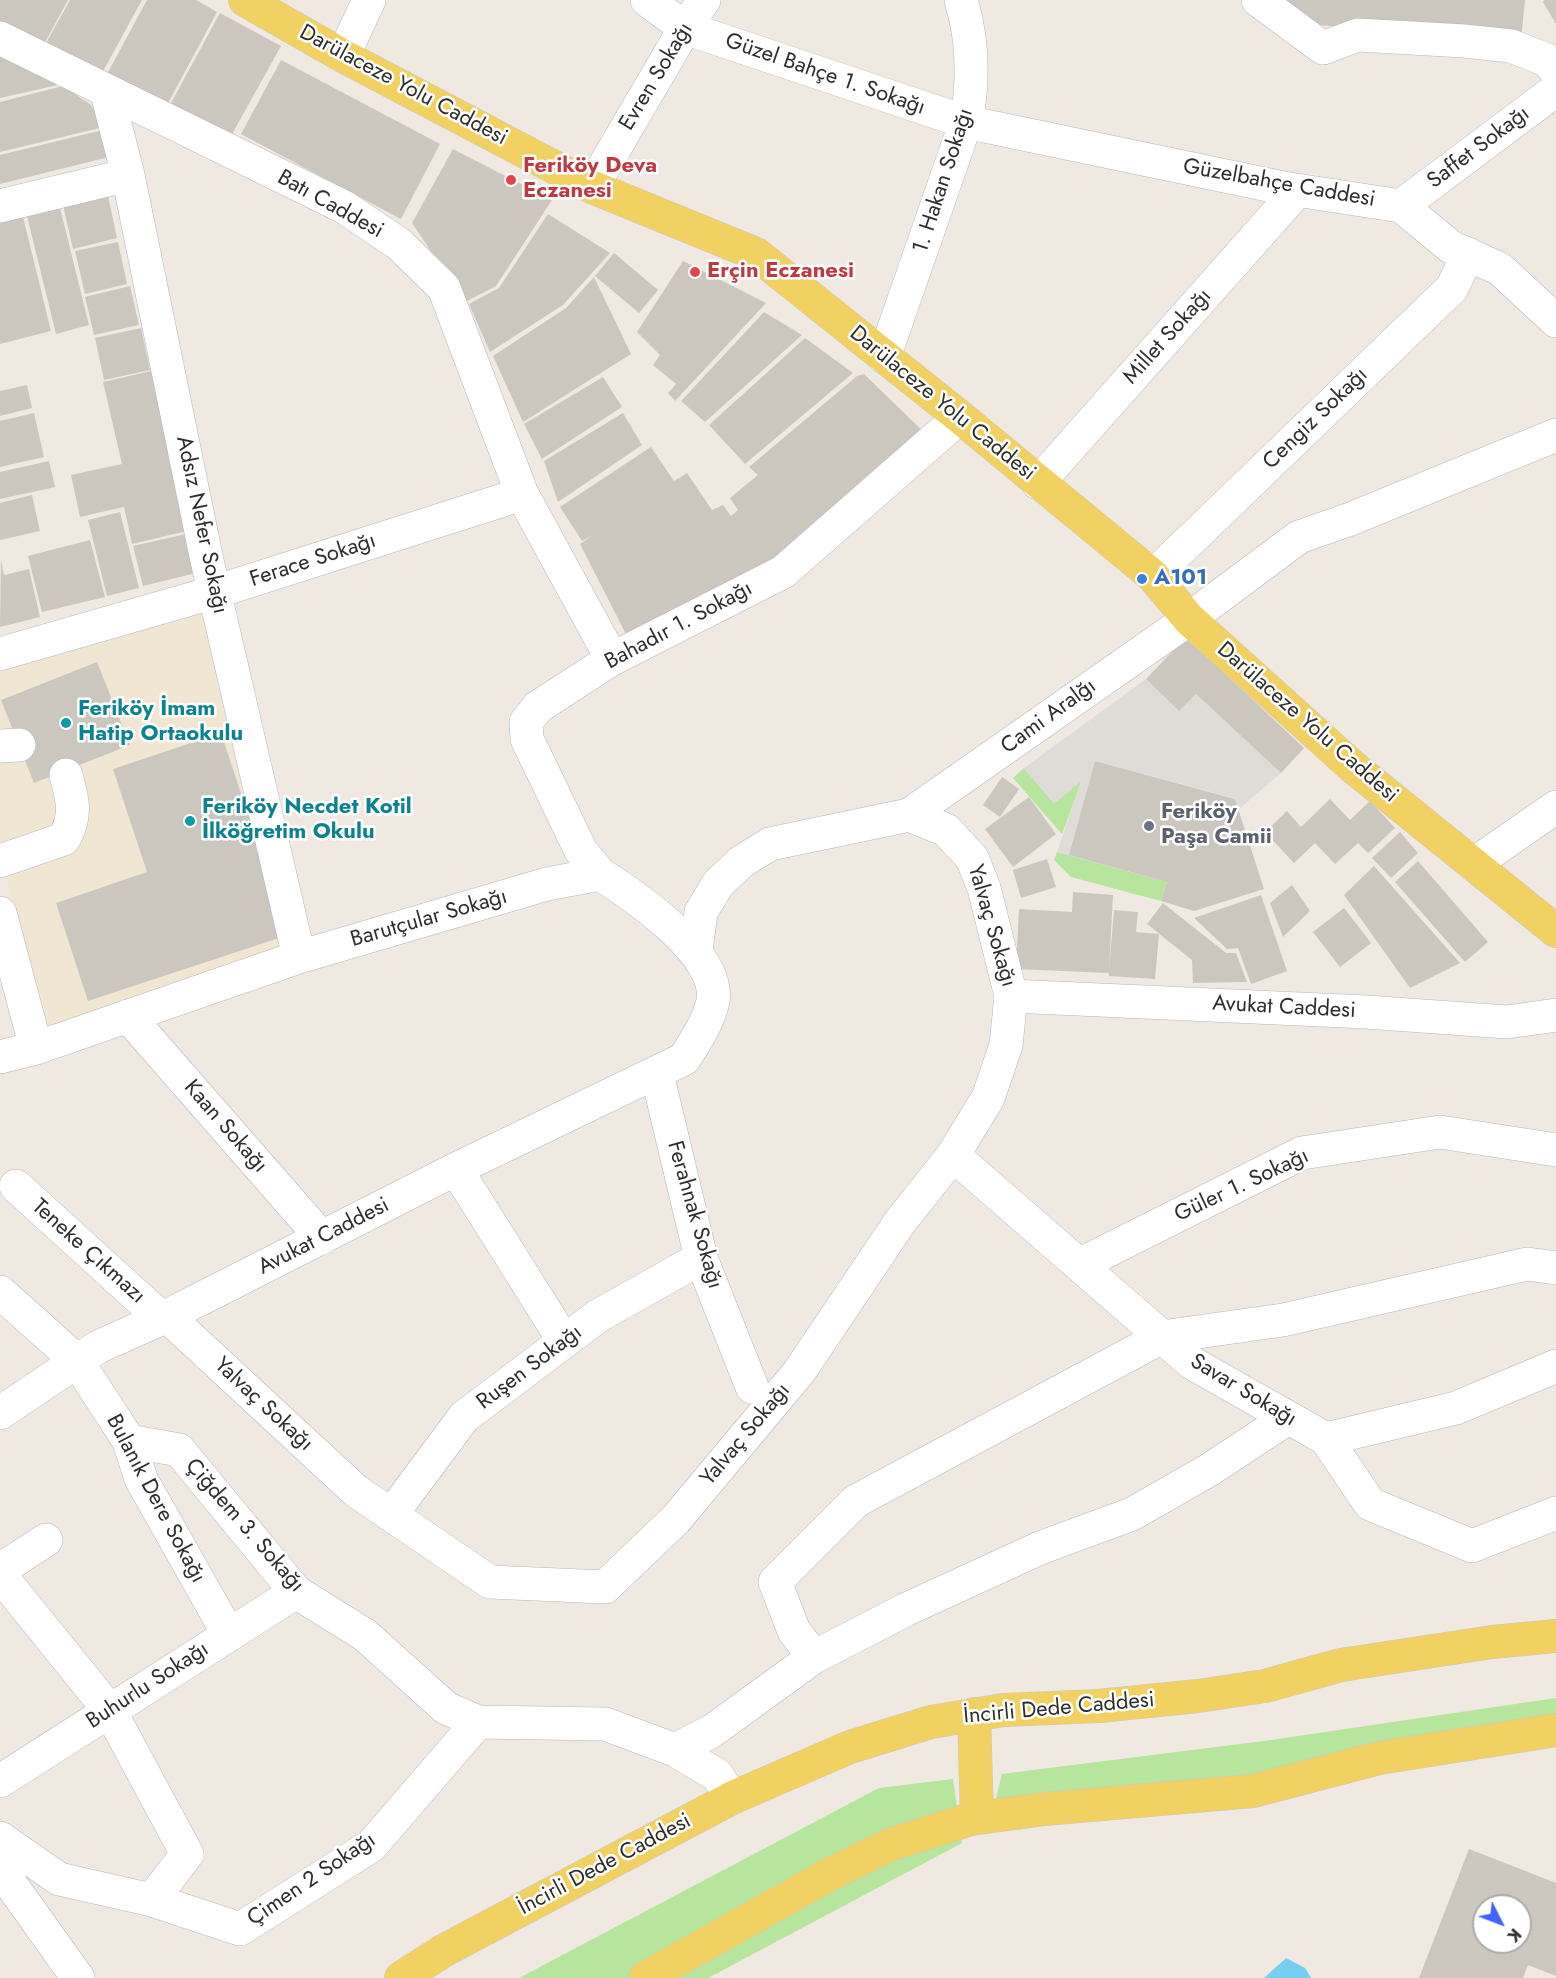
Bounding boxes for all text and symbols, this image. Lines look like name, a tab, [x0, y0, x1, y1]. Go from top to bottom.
street label: Evren Sokağı	[615, 18, 699, 136]
street label: Darülaceze Yolu Caddesi	[295, 20, 511, 152]
street label: Güzel Bahçe 1. Sokağı	[721, 28, 929, 122]
street label: Saffet Sokağı	[1423, 101, 1535, 195]
street label: 1. Hakan Sokağı	[908, 105, 980, 257]
place label: Feriköy Deva Eczanesi	[523, 154, 657, 206]
street label: Güzelbahçe Caddesi	[1181, 154, 1377, 214]
street label: Batı Caddesi	[272, 165, 388, 245]
marker: Feriköy Deva Eczanesi	[504, 173, 518, 187]
place label: Erçin Eczanesi	[707, 259, 854, 285]
marker: Erçin Eczanesi	[688, 265, 702, 279]
street label: Millet Sokağı	[1118, 284, 1218, 390]
street label: Darülaceze Yolu Caddesi	[844, 321, 1040, 487]
street label: Cengiz Sokağı	[1258, 362, 1374, 476]
street label: Adsız Nefer Sokağı	[169, 434, 233, 616]
street label: Ferace Sokağı	[247, 528, 379, 594]
place label: A101	[1154, 566, 1207, 592]
marker: A101	[1135, 572, 1149, 586]
street label: Bahadır 1. Sokağı	[601, 576, 757, 676]
street label: Darülaceze Yolu Caddesi	[1211, 637, 1403, 809]
street label: Cami Aralğı	[996, 674, 1102, 760]
place label: Feriköy İmam Hatip Ortaokulu	[78, 697, 243, 748]
marker: Feriköy İmam Hatip Ortaokulu	[59, 716, 73, 730]
place label: Feriköy Necdet Kotil İlköğretim Okulu	[202, 795, 412, 846]
place label: Feriköy Paşa Camii	[1161, 800, 1272, 852]
marker: Feriköy Necdet Kotil İlköğretim Okulu	[183, 814, 197, 828]
marker: Feriköy Paşa Camii	[1142, 819, 1156, 833]
street label: Yalvaç Sokağı	[961, 862, 1021, 990]
street label: Barutçular Sokağı	[348, 884, 510, 954]
street label: Avukat Caddesi	[1212, 991, 1356, 1025]
street label: Kaan Sokağı	[178, 1075, 272, 1179]
street label: Ferahnak Sokağı	[660, 1138, 728, 1292]
street label: Güler 1. Sokağı	[1171, 1143, 1313, 1229]
street label: Avukat Caddesi	[254, 1193, 394, 1281]
street label: Teneke Çıkmazı	[26, 1194, 150, 1310]
street label: Ruşen Sokağı	[472, 1320, 588, 1416]
street label: Savar Sokağı	[1185, 1349, 1301, 1433]
street label: Yalvaç Sokağı	[208, 1352, 318, 1458]
street label: Yalvaç Sokağı	[695, 1378, 797, 1492]
street label: Bulanık Dere Sokağı	[99, 1410, 211, 1588]
street label: Çiğdem 3. Sokağı	[179, 1454, 309, 1598]
street label: Buhurlu Sokağı	[82, 1637, 214, 1735]
street label: İncirli Dede Caddesi	[962, 1688, 1156, 1730]
street label: İncirli Dede Caddesi	[514, 1808, 696, 1922]
street label: Çimen 2 Sokağı	[243, 1827, 381, 1933]
north arrow	[1472, 1894, 1532, 1954]
text: K	[1502, 1923, 1527, 1947]

